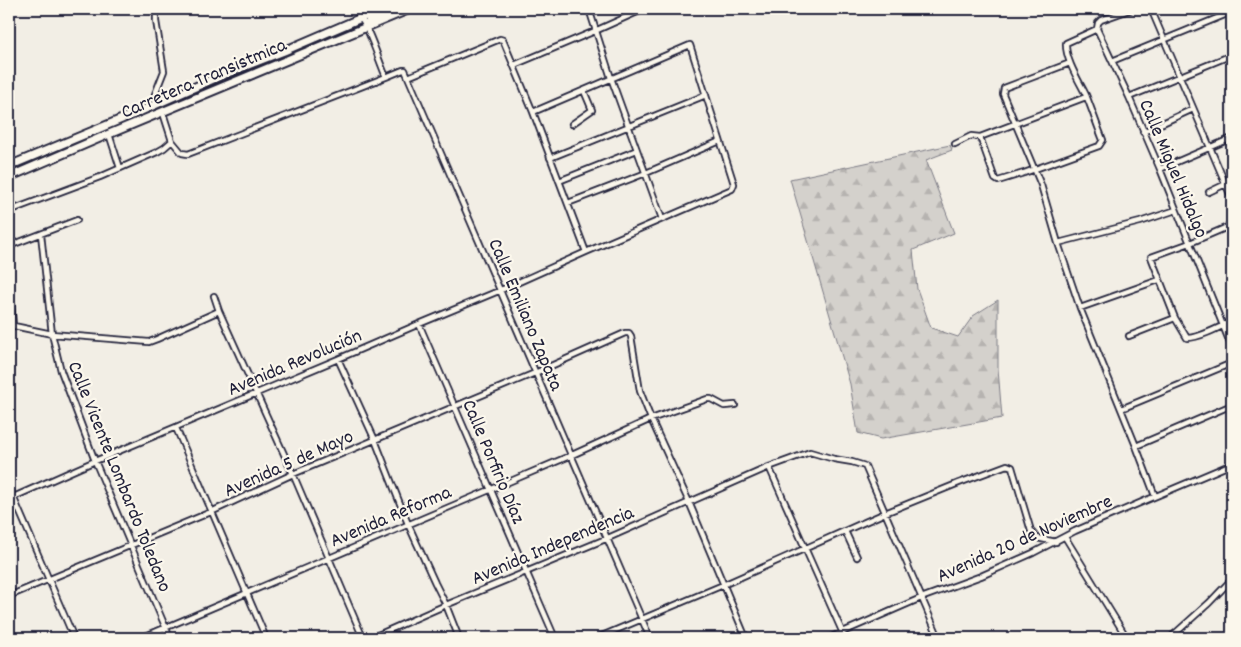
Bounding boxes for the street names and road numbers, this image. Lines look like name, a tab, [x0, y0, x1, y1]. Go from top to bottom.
street label: Carretera Transistmica	[117, 32, 292, 127]
street label: Calle Miguel Hidalgo	[1130, 96, 1214, 243]
street label: Calle Emiliano Zapata	[480, 235, 569, 396]
street label: Avenida Revolución	[224, 323, 367, 405]
street label: Calle Vicente Lombardo Toledano	[59, 357, 177, 597]
street label: Calle Porfirio Díaz	[453, 396, 531, 529]
street label: Avenida 5 de Mayo	[220, 424, 358, 506]
street label: Avenida Reforma	[326, 479, 457, 556]
street label: Avenida 20 de Noviembre	[933, 488, 1118, 591]
street label: Avenida Independencia	[468, 500, 639, 594]

